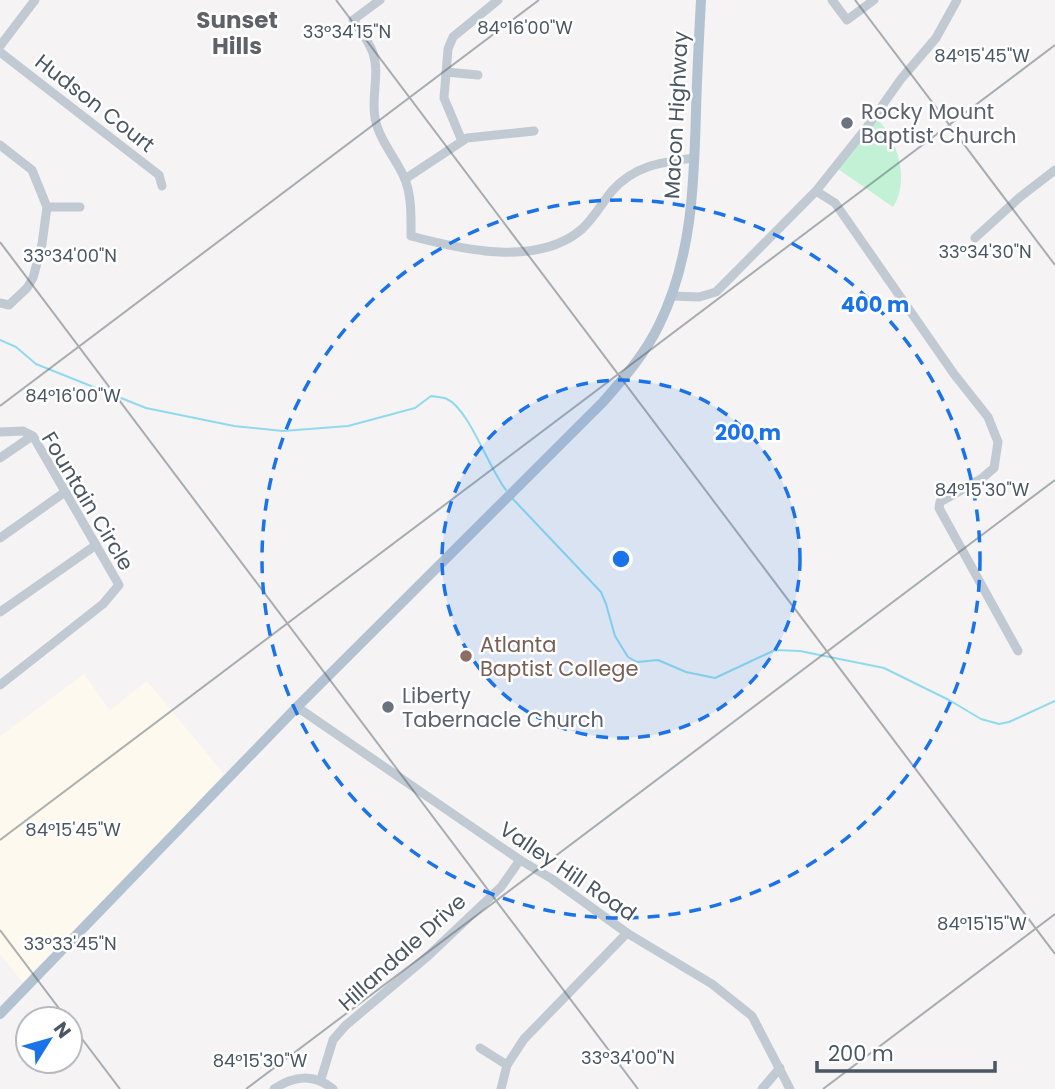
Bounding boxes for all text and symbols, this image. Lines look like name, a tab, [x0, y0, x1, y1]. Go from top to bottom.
district label: Sunset Hills	[196, 4, 278, 62]
text: 84°16'00"W	[477, 15, 573, 40]
text: 33°34'15"N	[303, 19, 391, 44]
street label: Macon Highway	[657, 30, 695, 200]
text: 84°15'45"W	[934, 43, 1030, 68]
street label: Hudson Court	[29, 47, 161, 159]
place label: Rocky Mount Baptist Church	[861, 97, 1016, 150]
marker: Rocky Mount Baptist Church	[839, 115, 855, 131]
text: 33°34'30"N	[938, 239, 1032, 264]
text: 33°34'00"N	[23, 243, 117, 268]
text: 400 m	[841, 290, 909, 319]
text: 84°16'00"W	[25, 383, 121, 408]
text: 200 m	[715, 418, 781, 447]
street label: Fountain Circle	[35, 426, 141, 576]
text: 84°15'30"W	[935, 477, 1030, 502]
centre of rings	[609, 547, 633, 571]
place label: Atlanta Baptist College	[480, 630, 639, 683]
marker: Atlanta Baptist College	[458, 648, 474, 664]
place label: Liberty Tabernacle Church	[402, 681, 604, 734]
marker: Liberty Tabernacle Church	[380, 699, 396, 715]
street label: Valley Hill Road	[494, 814, 642, 928]
text: 84°15'45"W	[25, 817, 121, 842]
street label: Hillandale Drive	[332, 887, 472, 1017]
text: 84°15'15"W	[937, 911, 1027, 936]
text: 33°33'45"N	[23, 931, 117, 956]
north arrow	[14, 1005, 84, 1075]
text: N	[47, 1016, 77, 1044]
scale bar	[817, 1030, 996, 1074]
text: 200 m	[828, 1039, 894, 1068]
text: 33°34'00"N	[581, 1045, 675, 1070]
text: 84°15'30"W	[213, 1048, 308, 1073]

